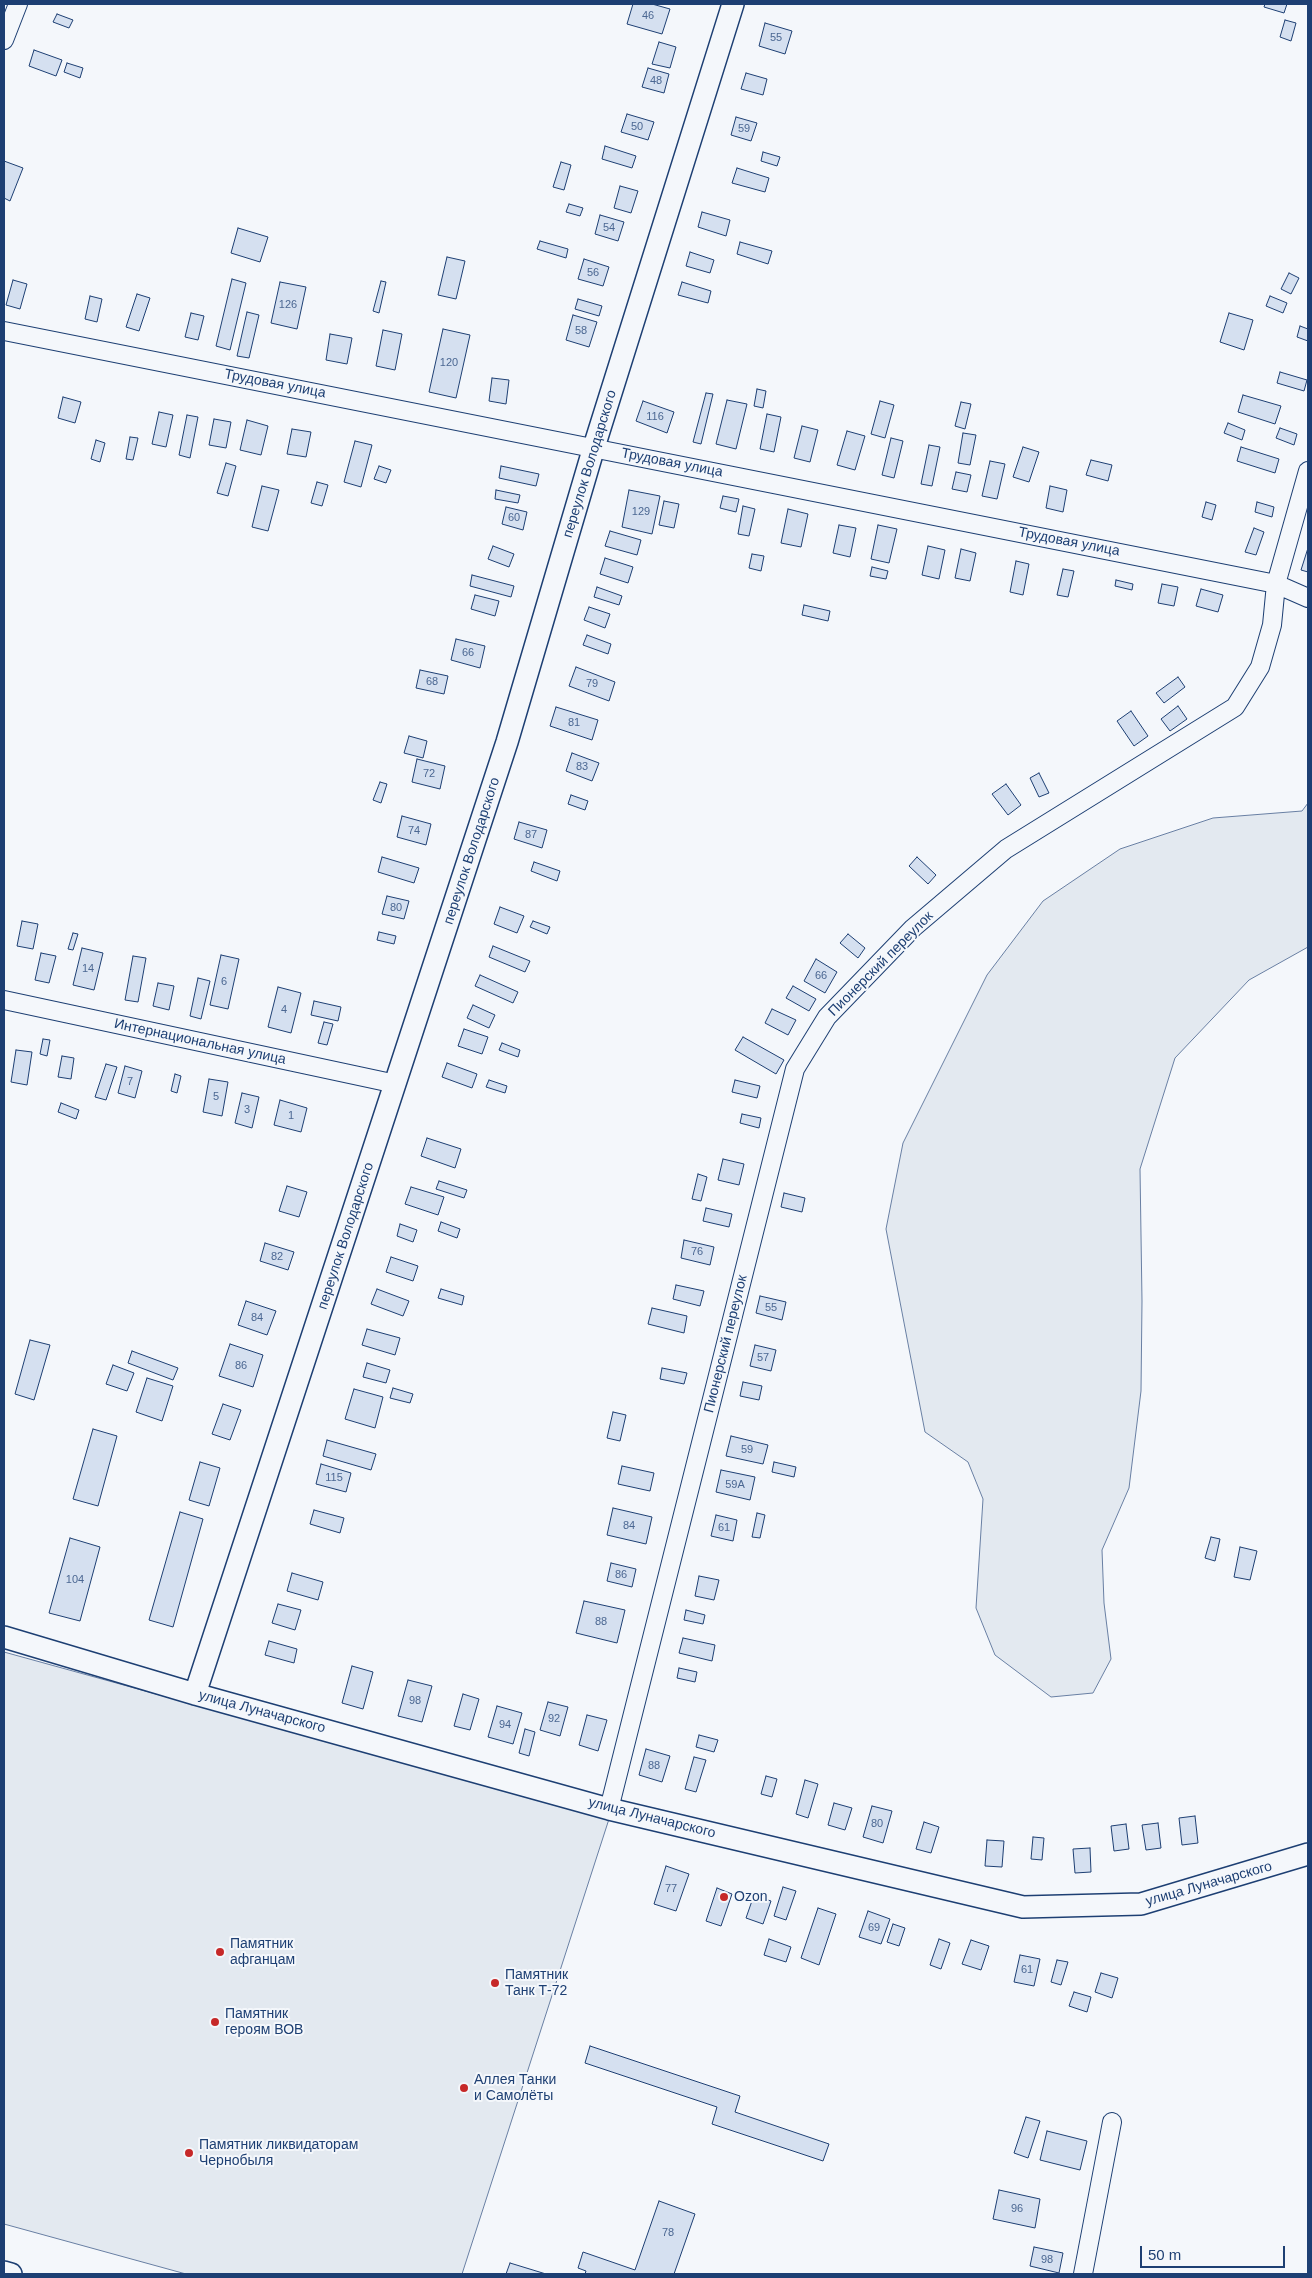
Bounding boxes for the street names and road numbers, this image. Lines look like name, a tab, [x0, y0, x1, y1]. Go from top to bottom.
street label: Трудовая улица	[223, 366, 327, 402]
street label: переулок Володарского	[560, 388, 620, 540]
street label: Трудовая улица	[620, 445, 724, 481]
street label: Трудовая улица	[1017, 524, 1121, 560]
street label: переулок Володарского	[440, 775, 504, 927]
street label: Пионерский переулок	[825, 908, 937, 1020]
street label: Интернациональная улица	[113, 1016, 287, 1068]
street label: переулок Володарского	[314, 1160, 378, 1312]
street label: Пионерский переулок	[701, 1273, 751, 1415]
street label: улица Луначарского	[197, 1687, 327, 1737]
street label: улица Луначарского	[587, 1794, 717, 1842]
street label: улица Луначарского	[1144, 1858, 1274, 1910]

